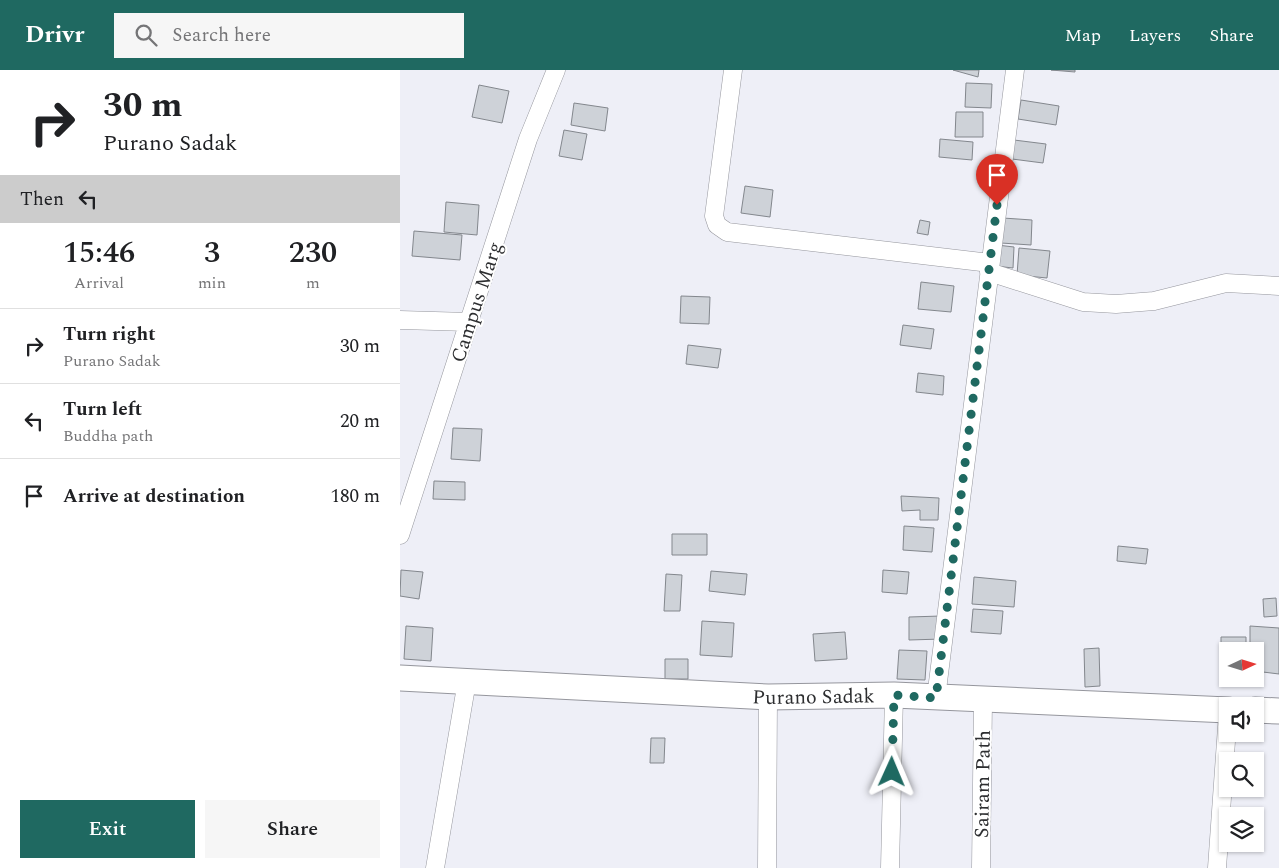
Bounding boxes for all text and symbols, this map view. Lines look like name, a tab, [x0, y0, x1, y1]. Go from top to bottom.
search box	[114, 13, 464, 58]
text: Drivr	[25, 17, 84, 53]
icon: search	[132, 21, 160, 49]
text: Search here	[172, 21, 271, 50]
text: Map	[1065, 22, 1101, 49]
text: Layers	[1129, 22, 1181, 49]
text: Share	[1209, 22, 1254, 49]
text: 30 m	[103, 79, 183, 132]
icon: right	[20, 90, 85, 155]
text: Purano Sadak	[103, 127, 237, 160]
pin	[976, 154, 1018, 205]
icon: arrive	[983, 161, 1011, 189]
text: Then	[20, 185, 64, 214]
icon: left	[74, 185, 102, 213]
text: 15:46	[63, 230, 135, 276]
text: 3	[204, 230, 220, 276]
text: 230	[289, 230, 337, 276]
street label: Campus Marg	[443, 238, 511, 367]
text: Arrival	[74, 271, 124, 295]
text: min	[198, 271, 226, 295]
text: m	[306, 271, 320, 295]
text: Turn right	[63, 320, 156, 349]
icon: right	[20, 332, 48, 360]
text: 30 m	[340, 332, 380, 361]
text: Purano Sadak	[63, 349, 161, 373]
text: Turn left	[63, 395, 142, 424]
icon: left	[20, 407, 48, 435]
text: 20 m	[340, 407, 380, 436]
text: Buddha path	[63, 424, 153, 448]
icon: arrive	[20, 482, 48, 510]
text: Arrive at destination	[63, 482, 245, 511]
text: 180 m	[330, 482, 380, 511]
north arrow	[1219, 642, 1264, 688]
map controls	[1219, 642, 1264, 852]
street label: Purano Sadak	[752, 681, 875, 713]
button: sound	[1219, 697, 1264, 742]
street label: Sairam Path	[967, 730, 999, 838]
position arrow	[865, 745, 917, 797]
button: search	[1219, 752, 1264, 797]
button: Exit	[20, 800, 195, 858]
button: Share	[205, 800, 380, 858]
button: layers	[1219, 807, 1264, 852]

